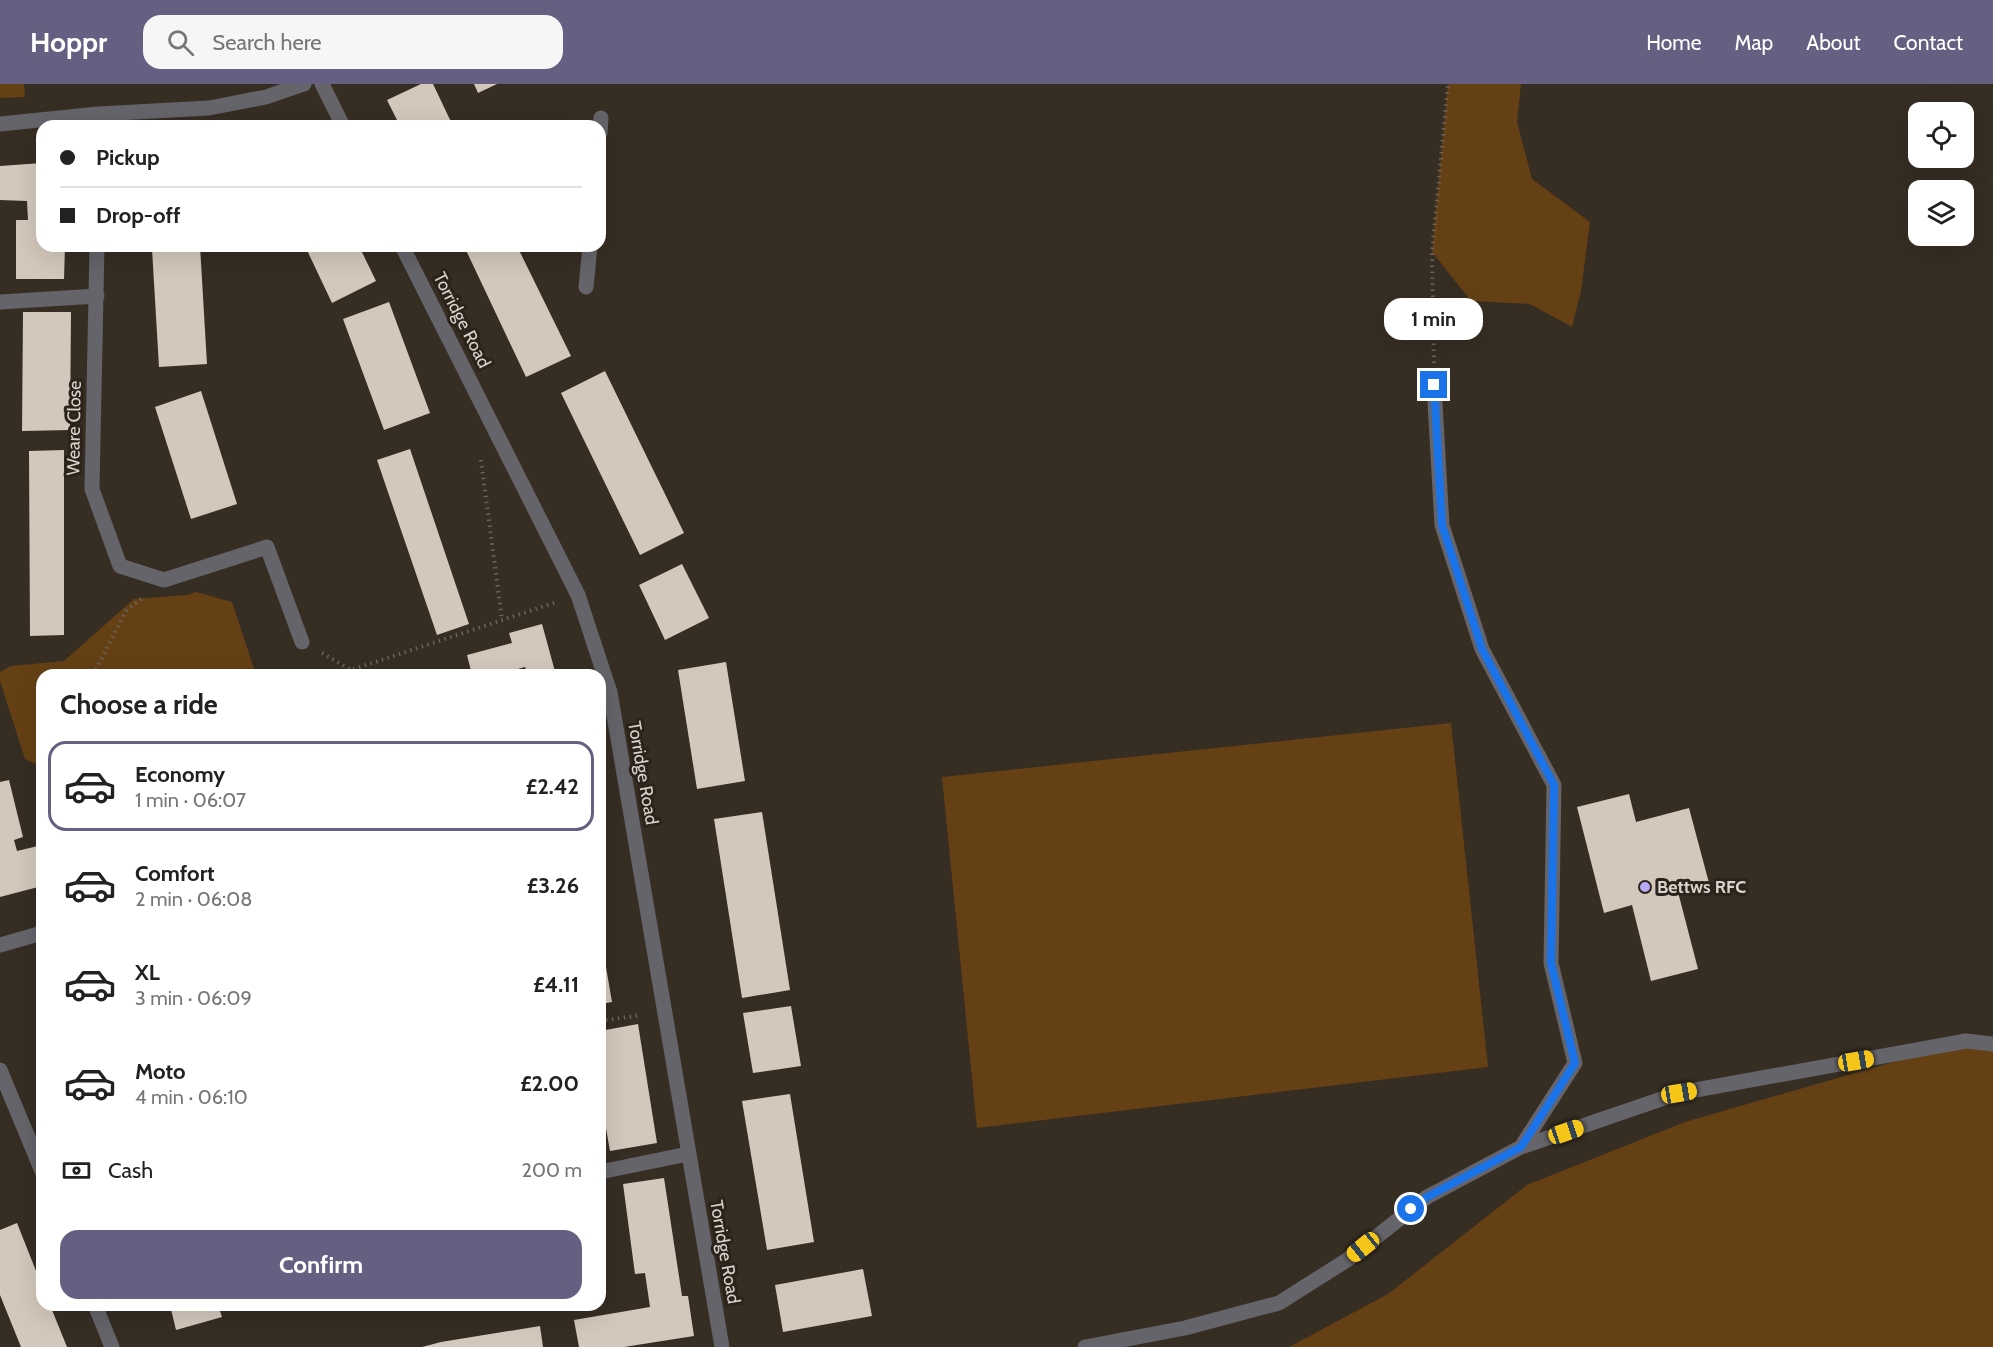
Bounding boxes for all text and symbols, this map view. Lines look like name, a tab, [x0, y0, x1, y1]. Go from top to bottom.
search box	[143, 15, 563, 69]
text: Hoppr	[30, 25, 107, 59]
icon: search	[164, 26, 197, 59]
text: Search here	[212, 29, 322, 56]
text: Home	[1646, 30, 1702, 55]
text: Map	[1735, 30, 1773, 55]
text: About	[1806, 30, 1860, 55]
text: Contact	[1893, 30, 1963, 55]
map controls	[1908, 102, 1974, 246]
button: locate	[1908, 102, 1974, 168]
text: Pickup	[96, 144, 160, 171]
button: layers	[1908, 180, 1974, 246]
text: Drop-off	[96, 202, 180, 229]
street label: Torridge Road	[428, 268, 496, 372]
callout: 1 min	[1384, 298, 1484, 340]
text: 1 min	[1411, 307, 1456, 331]
route end	[1420, 371, 1447, 398]
street label: Weare Close	[62, 380, 86, 476]
text: Choose a ride	[60, 688, 218, 721]
street label: Torridge Road	[623, 720, 663, 826]
icon: car	[63, 759, 117, 813]
text: Economy	[135, 761, 225, 788]
text: £2.42	[526, 773, 579, 800]
text: 1 min · 06:07	[135, 788, 246, 812]
icon: car	[63, 858, 117, 912]
text: Comfort	[135, 860, 214, 887]
text: £3.26	[527, 872, 579, 899]
place label: Bettws RFC	[1657, 876, 1746, 898]
marker: Bettws RFC	[1638, 880, 1652, 894]
text: 2 min · 06:08	[135, 887, 252, 911]
icon: car	[63, 957, 117, 1011]
text: XL	[135, 959, 160, 986]
text: £4.11	[533, 971, 579, 998]
text: 3 min · 06:09	[135, 986, 252, 1010]
car	[1837, 1049, 1875, 1073]
icon: car	[63, 1056, 117, 1110]
text: Moto	[135, 1058, 186, 1085]
text: £2.00	[520, 1070, 579, 1097]
car	[1660, 1081, 1698, 1105]
text: 4 min · 06:10	[135, 1085, 248, 1109]
car	[1546, 1118, 1586, 1146]
icon: cash	[60, 1154, 93, 1187]
text: Cash	[108, 1157, 153, 1184]
text: 200 m	[522, 1158, 582, 1182]
route start	[1397, 1195, 1424, 1222]
street label: Torridge Road	[705, 1199, 745, 1305]
car	[1343, 1229, 1383, 1265]
button: Confirm	[60, 1230, 582, 1299]

